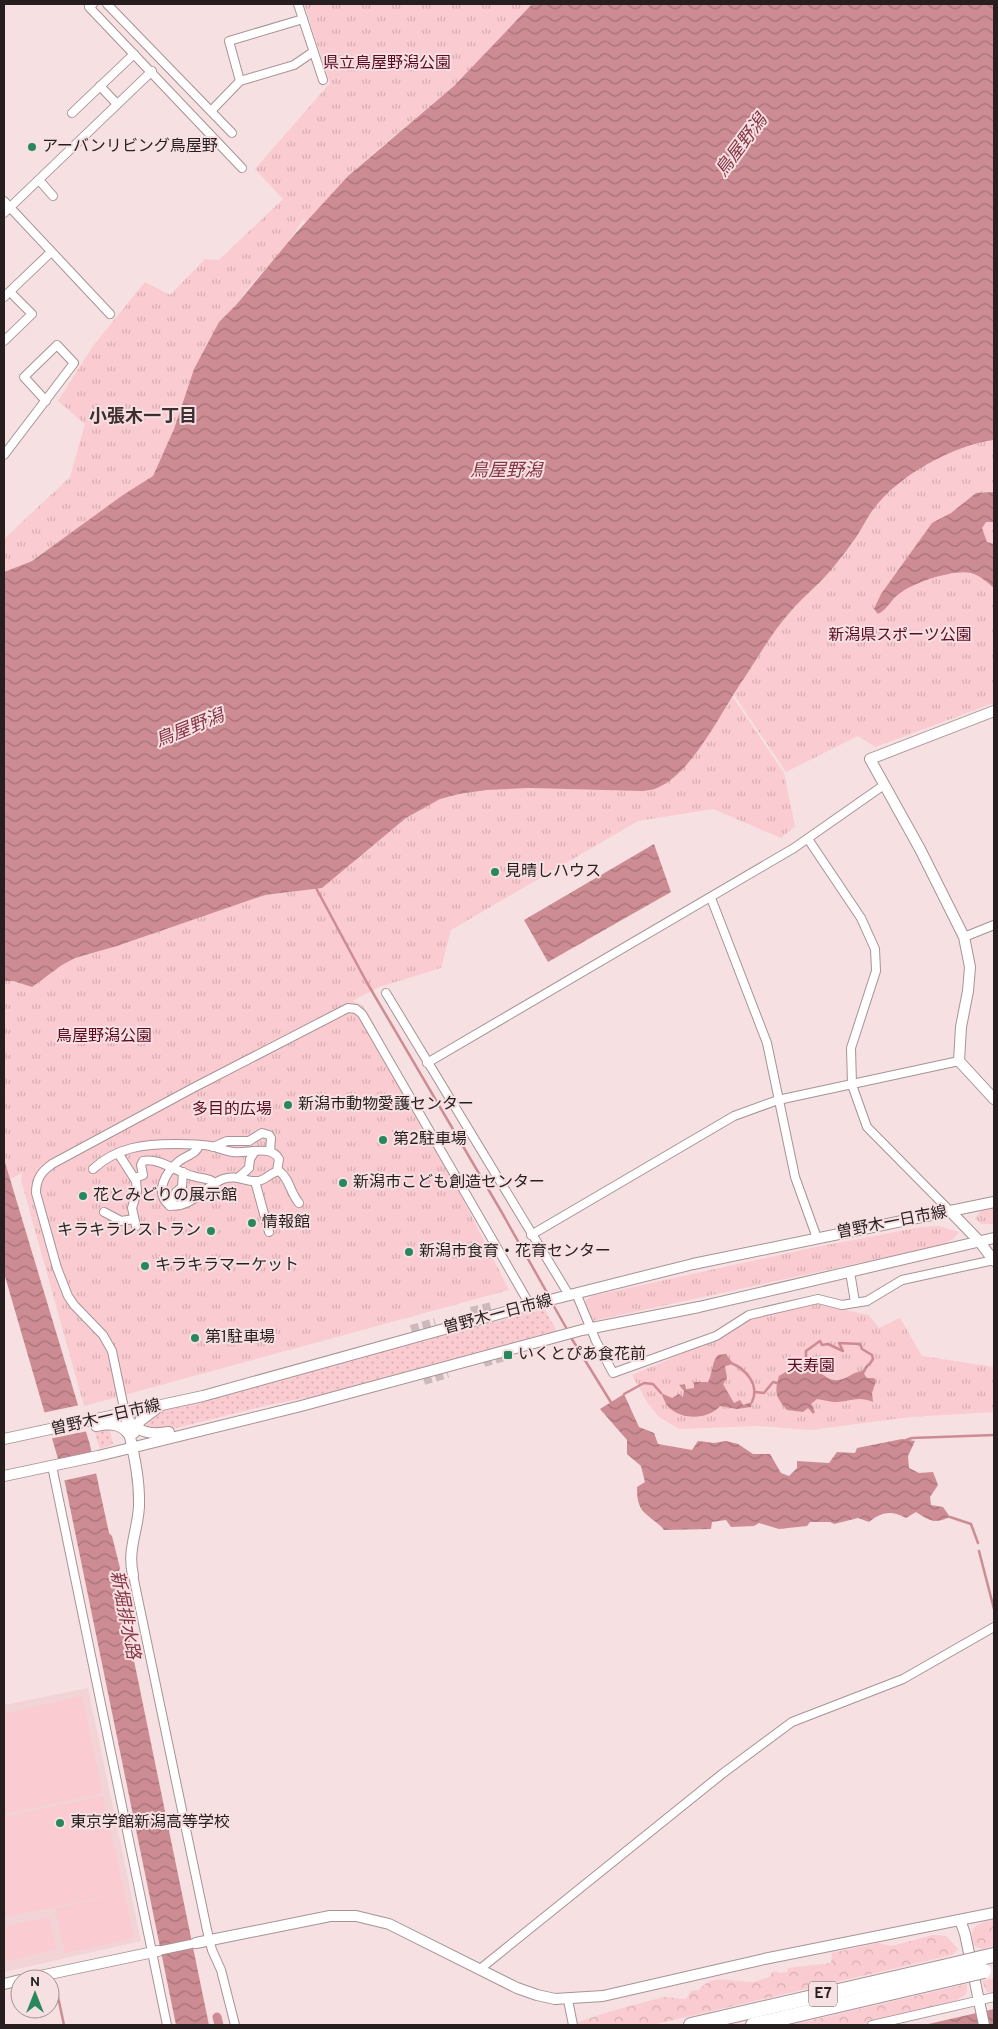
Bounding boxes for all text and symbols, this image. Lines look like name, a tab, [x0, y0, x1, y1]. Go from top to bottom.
park label: 県立鳥屋野潟公園	[323, 54, 451, 74]
water label: 鳥屋野潟	[711, 109, 774, 182]
place label: アーバンリビング鳥屋野	[42, 137, 218, 157]
marker: アーバンリビング鳥屋野	[26, 141, 38, 153]
district label: 小張木一丁目	[89, 406, 197, 429]
water label: 鳥屋野潟	[470, 460, 544, 483]
park label: 新潟県スポーツ公園	[828, 626, 972, 646]
water label: 鳥屋野潟	[152, 704, 230, 753]
place label: 見晴しハウス	[505, 862, 601, 882]
marker: 見晴しハウス	[489, 866, 501, 878]
park label: 鳥屋野潟公園	[56, 1027, 152, 1047]
place label: 新潟市動物愛護センター	[298, 1095, 474, 1115]
marker: 新潟市動物愛護センター	[282, 1099, 294, 1111]
park label: 多目的広場	[192, 1100, 272, 1120]
place label: 第2駐車場	[393, 1130, 467, 1150]
marker: 第2駐車場	[377, 1134, 389, 1146]
place label: 新潟市こども創造センター	[353, 1173, 545, 1193]
marker: 新潟市こども創造センター	[337, 1177, 349, 1189]
place label: 花とみどりの展示館	[93, 1186, 237, 1206]
marker: 花とみどりの展示館	[77, 1190, 89, 1202]
street label: 曽野木一日市線	[835, 1202, 949, 1244]
place label: 情報館	[262, 1213, 310, 1233]
marker: 情報館	[246, 1217, 258, 1229]
place label: キラキラレストラン	[57, 1221, 201, 1241]
marker: キラキラレストラン	[205, 1225, 217, 1237]
place label: 新潟市食育・花育センター	[419, 1242, 611, 1262]
marker: 新潟市食育・花育センター	[403, 1246, 415, 1258]
place label: キラキラマーケット	[155, 1256, 299, 1276]
marker: キラキラマーケット	[139, 1260, 151, 1272]
street label: 曽野木一日市線	[441, 1291, 555, 1339]
place label: 第1駐車場	[205, 1328, 275, 1348]
marker: 第1駐車場	[189, 1332, 201, 1344]
place label: いくとぴあ食花前	[518, 1345, 646, 1365]
marker: いくとぴあ食花前	[502, 1349, 514, 1361]
park label: 天寿園	[787, 1357, 835, 1377]
street label: 曽野木一日市線	[49, 1396, 163, 1440]
water label: 新堀排水路	[104, 1569, 144, 1663]
place label: 東京学館新潟高等学校	[70, 1813, 230, 1833]
marker: 東京学館新潟高等学校	[54, 1817, 66, 1829]
north arrow	[10, 1969, 60, 2019]
text: N	[30, 1974, 40, 1991]
road number: E7	[809, 1982, 837, 2006]

